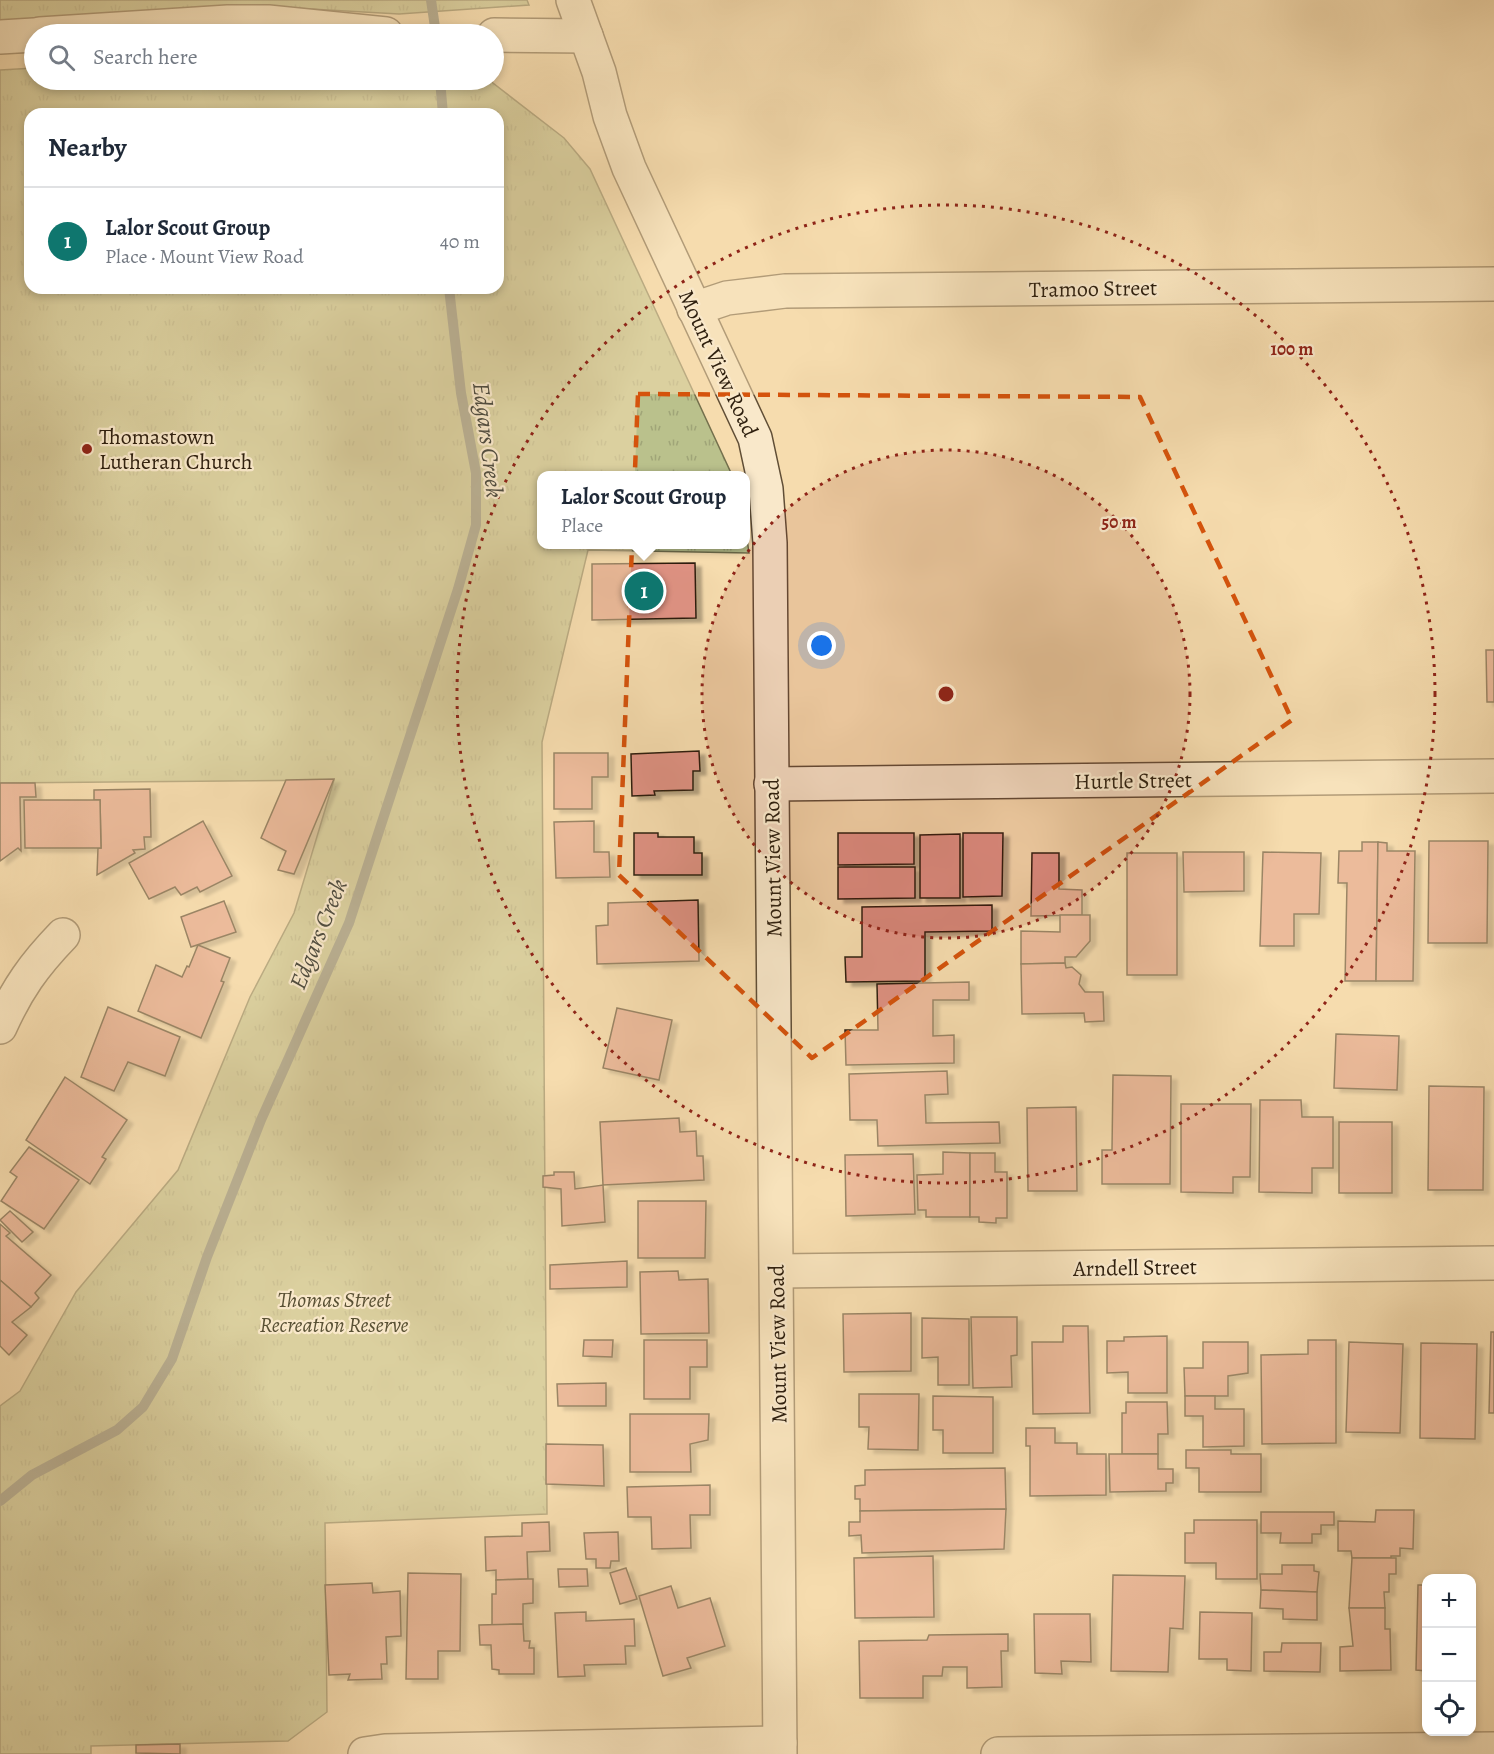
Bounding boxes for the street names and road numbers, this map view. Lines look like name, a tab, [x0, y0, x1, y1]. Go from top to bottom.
street label: Tramoo Street	[1029, 273, 1158, 305]
street label: Mount View Road	[671, 285, 765, 442]
street label: Hurtle Street	[1074, 765, 1192, 797]
street label: Mount View Road	[757, 778, 789, 938]
street label: Arndell Street	[1072, 1252, 1197, 1284]
street label: Mount View Road	[762, 1264, 794, 1424]

